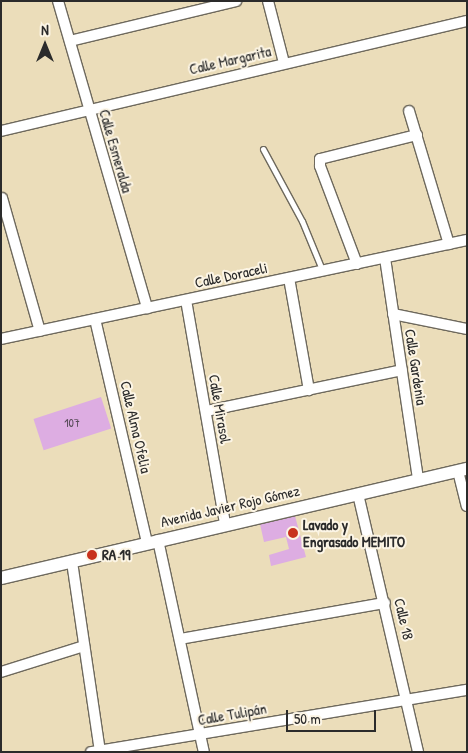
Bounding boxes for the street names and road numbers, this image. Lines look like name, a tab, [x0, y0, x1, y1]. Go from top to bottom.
street label: Calle Margarita	[187, 42, 273, 78]
street label: Calle Esmeralda	[96, 107, 136, 195]
street label: Calle Doraceli	[193, 259, 269, 291]
street label: Calle Gardenia	[401, 328, 431, 406]
street label: Calle Mirasol	[205, 373, 235, 445]
street label: Calle Alma Ofelia	[117, 379, 155, 475]
street label: Avenida Javier Rojo Gómez	[159, 481, 301, 531]
street label: Calle 18	[391, 597, 417, 641]
street label: Calle Tulipán	[196, 699, 268, 729]

